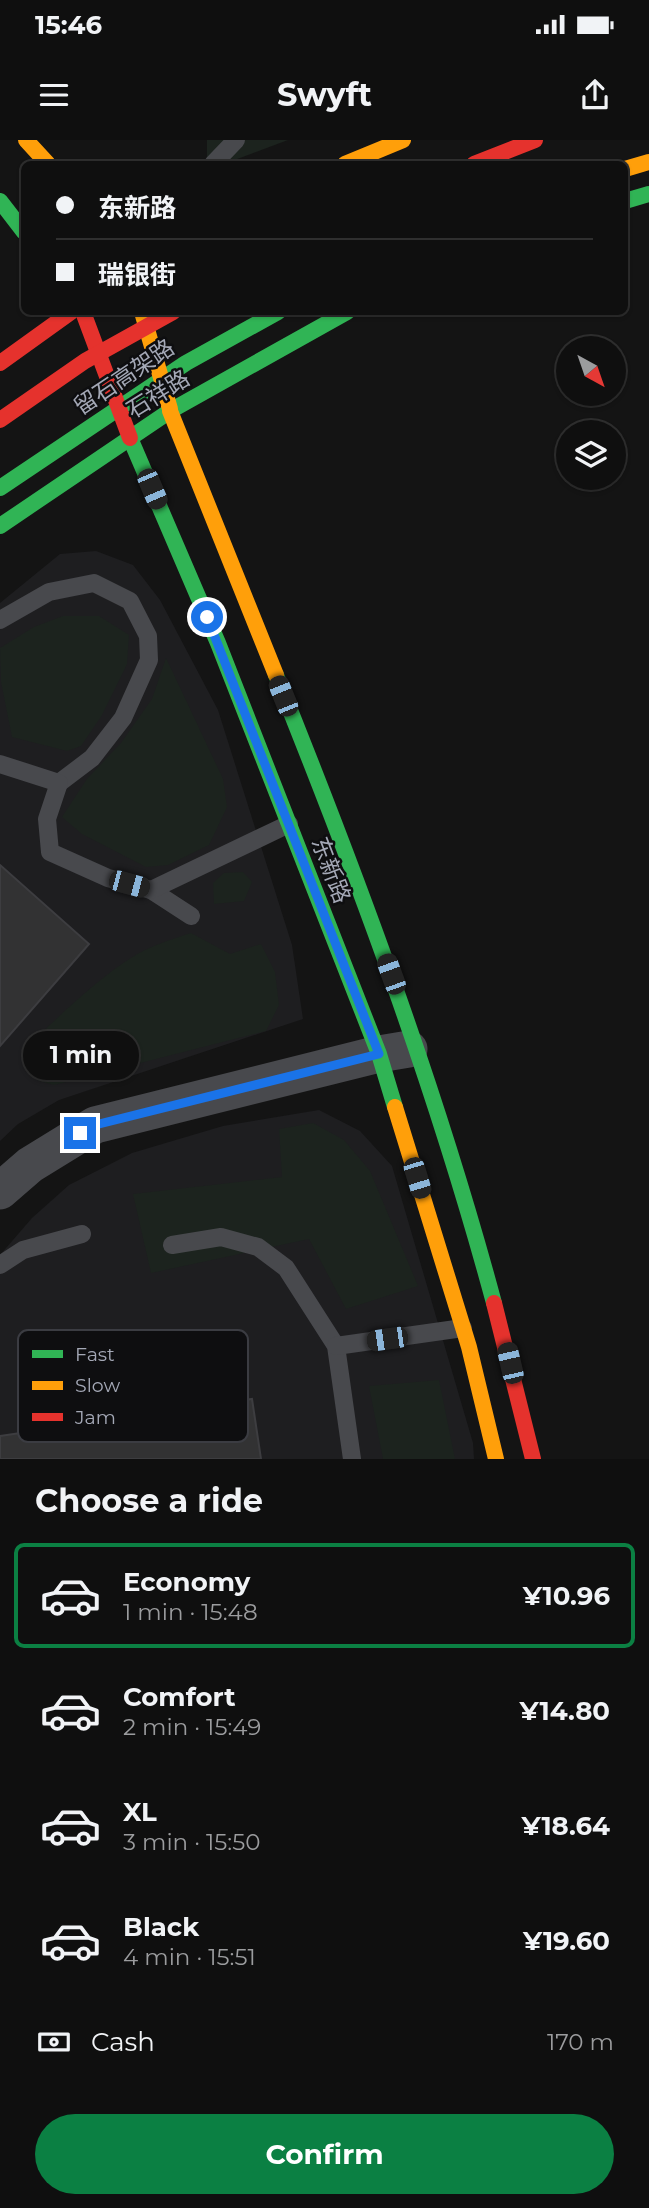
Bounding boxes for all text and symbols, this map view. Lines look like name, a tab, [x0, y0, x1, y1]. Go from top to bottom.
text: 15:46	[35, 9, 102, 41]
text: Swyft	[277, 75, 372, 114]
icon: menu	[35, 76, 73, 114]
icon: share	[576, 76, 614, 114]
text: 东新路	[98, 192, 176, 224]
text: 瑞银街	[98, 259, 176, 291]
street label: 留石高架路	[69, 333, 179, 421]
north arrow	[556, 336, 626, 406]
map controls	[556, 336, 626, 490]
street label: 石祥路	[121, 364, 195, 424]
button: layers	[556, 420, 626, 490]
car	[135, 466, 170, 512]
route start	[191, 601, 223, 633]
car	[266, 673, 301, 719]
street label: 东新路	[306, 833, 356, 907]
car	[106, 868, 153, 900]
car	[374, 951, 409, 997]
callout: 1 min	[22, 1032, 138, 1080]
text: 1 min	[50, 1041, 112, 1069]
route end	[64, 1117, 96, 1149]
car	[401, 1155, 434, 1201]
car	[365, 1326, 410, 1352]
legend	[18, 1330, 248, 1442]
car	[496, 1340, 525, 1386]
text: Fast	[75, 1343, 115, 1366]
text: Slow	[75, 1374, 120, 1397]
text: Jam	[74, 1406, 116, 1429]
text: Choose a ride	[35, 1481, 263, 1520]
icon: car	[39, 1564, 102, 1627]
text: Economy	[123, 1566, 250, 1598]
text: ¥10.96	[523, 1580, 610, 1612]
text: 1 min · 15:48	[123, 1598, 258, 1626]
icon: car	[39, 1679, 102, 1742]
text: Comfort	[123, 1681, 235, 1713]
text: ¥14.80	[520, 1695, 610, 1727]
text: 2 min · 15:49	[123, 1713, 261, 1741]
icon: car	[39, 1794, 102, 1857]
text: XL	[123, 1796, 157, 1828]
text: ¥18.64	[522, 1810, 610, 1842]
text: 3 min · 15:50	[123, 1828, 260, 1856]
icon: car	[39, 1909, 102, 1972]
text: Black	[123, 1911, 199, 1943]
text: ¥19.60	[523, 1925, 610, 1957]
text: 4 min · 15:51	[123, 1943, 256, 1971]
icon: cash	[35, 2023, 73, 2061]
text: Cash	[91, 2026, 155, 2058]
text: 170 m	[547, 2028, 614, 2056]
button: Confirm	[35, 2114, 614, 2194]

